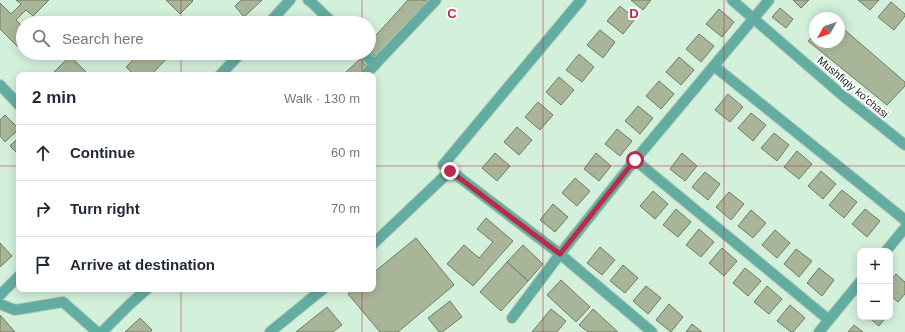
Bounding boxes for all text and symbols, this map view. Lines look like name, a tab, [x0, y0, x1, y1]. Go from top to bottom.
text: C	[447, 6, 457, 21]
text: D	[629, 6, 639, 21]
north arrow	[809, 12, 845, 48]
search box	[16, 16, 376, 60]
icon: search	[30, 27, 52, 49]
text: Search here	[62, 30, 144, 47]
street label: Mushfiqiy ko'chasi	[815, 54, 891, 120]
text: 2 min	[32, 88, 76, 107]
text: Walk · 130 m	[284, 91, 360, 106]
icon: ahead	[32, 142, 54, 164]
text: Continue	[70, 144, 135, 161]
text: 60 m	[331, 145, 360, 160]
route start	[626, 151, 644, 169]
route end	[441, 162, 459, 180]
icon: right	[32, 198, 54, 220]
text: Turn right	[70, 200, 140, 217]
text: 70 m	[331, 201, 360, 216]
map controls	[857, 248, 893, 320]
button: +	[857, 248, 893, 284]
icon: arrive	[32, 254, 54, 276]
text: Arrive at destination	[70, 256, 215, 273]
button: −	[857, 284, 893, 320]

